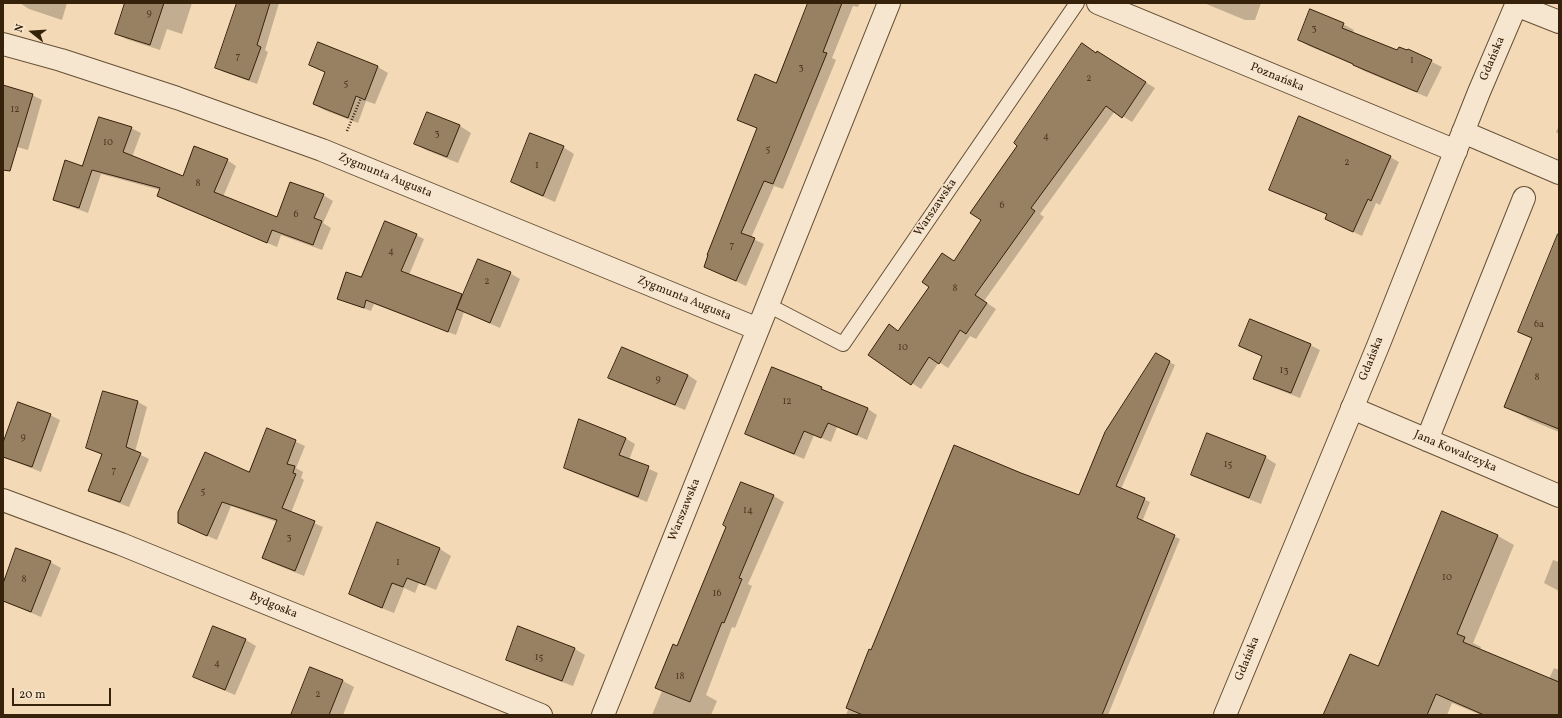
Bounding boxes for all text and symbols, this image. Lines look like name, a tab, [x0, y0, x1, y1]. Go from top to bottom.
house number: 9	[146, 8, 152, 20]
north arrow	[12, 12, 52, 52]
text: N	[12, 22, 28, 34]
house number: 3	[1311, 23, 1317, 35]
street label: Gdańska	[1477, 35, 1509, 83]
house number: 7	[236, 51, 240, 63]
house number: 1	[1410, 55, 1414, 67]
street label: Poznańska	[1248, 61, 1306, 95]
house number: 3	[798, 62, 804, 74]
house number: 2	[1086, 73, 1092, 85]
house number: 5	[344, 78, 348, 90]
house number: 12	[10, 104, 20, 116]
house number: 3	[434, 128, 440, 140]
house number: 4	[1043, 131, 1049, 143]
house number: 10	[103, 137, 113, 149]
house number: 5	[766, 144, 770, 156]
street label: Zygmunta Augusta	[336, 151, 434, 201]
house number: 2	[1344, 157, 1350, 169]
house number: 1	[535, 160, 539, 172]
street label: Warszawska	[912, 177, 960, 239]
house number: 8	[195, 178, 201, 190]
house number: 6	[999, 200, 1005, 212]
house number: 6	[293, 209, 299, 221]
house number: 7	[730, 240, 734, 252]
house number: 4	[388, 246, 394, 258]
street label: Zygmunta Augusta	[635, 274, 733, 324]
house number: 2	[484, 276, 490, 288]
house number: 8	[952, 283, 958, 295]
house number: 6a	[1534, 319, 1544, 331]
street label: Gdańska	[1357, 335, 1387, 383]
house number: 10	[898, 342, 908, 354]
house number: 13	[1279, 365, 1289, 377]
house number: 8	[1534, 372, 1540, 384]
house number: 9	[655, 374, 661, 386]
house number: 12	[782, 396, 792, 408]
street label: Jana Kowalczyka	[1411, 428, 1499, 476]
house number: 9	[20, 432, 26, 444]
house number: 15	[1224, 459, 1232, 471]
house number: 7	[112, 465, 116, 477]
street label: Warszawska	[666, 477, 704, 543]
house number: 5	[201, 486, 205, 498]
house number: 14	[743, 505, 753, 517]
house number: 3	[286, 532, 292, 544]
house number: 1	[396, 557, 400, 569]
house number: 10	[1442, 572, 1452, 584]
house number: 8	[21, 574, 27, 586]
house number: 16	[713, 588, 721, 600]
street label: Bydgoska	[247, 590, 299, 622]
street label: Gdańska	[1233, 635, 1263, 683]
house number: 15	[535, 652, 543, 664]
house number: 4	[214, 658, 220, 670]
house number: 18	[676, 671, 684, 683]
scale bar	[14, 680, 113, 706]
text: 20 m	[19, 687, 46, 703]
house number: 2	[315, 689, 321, 701]

